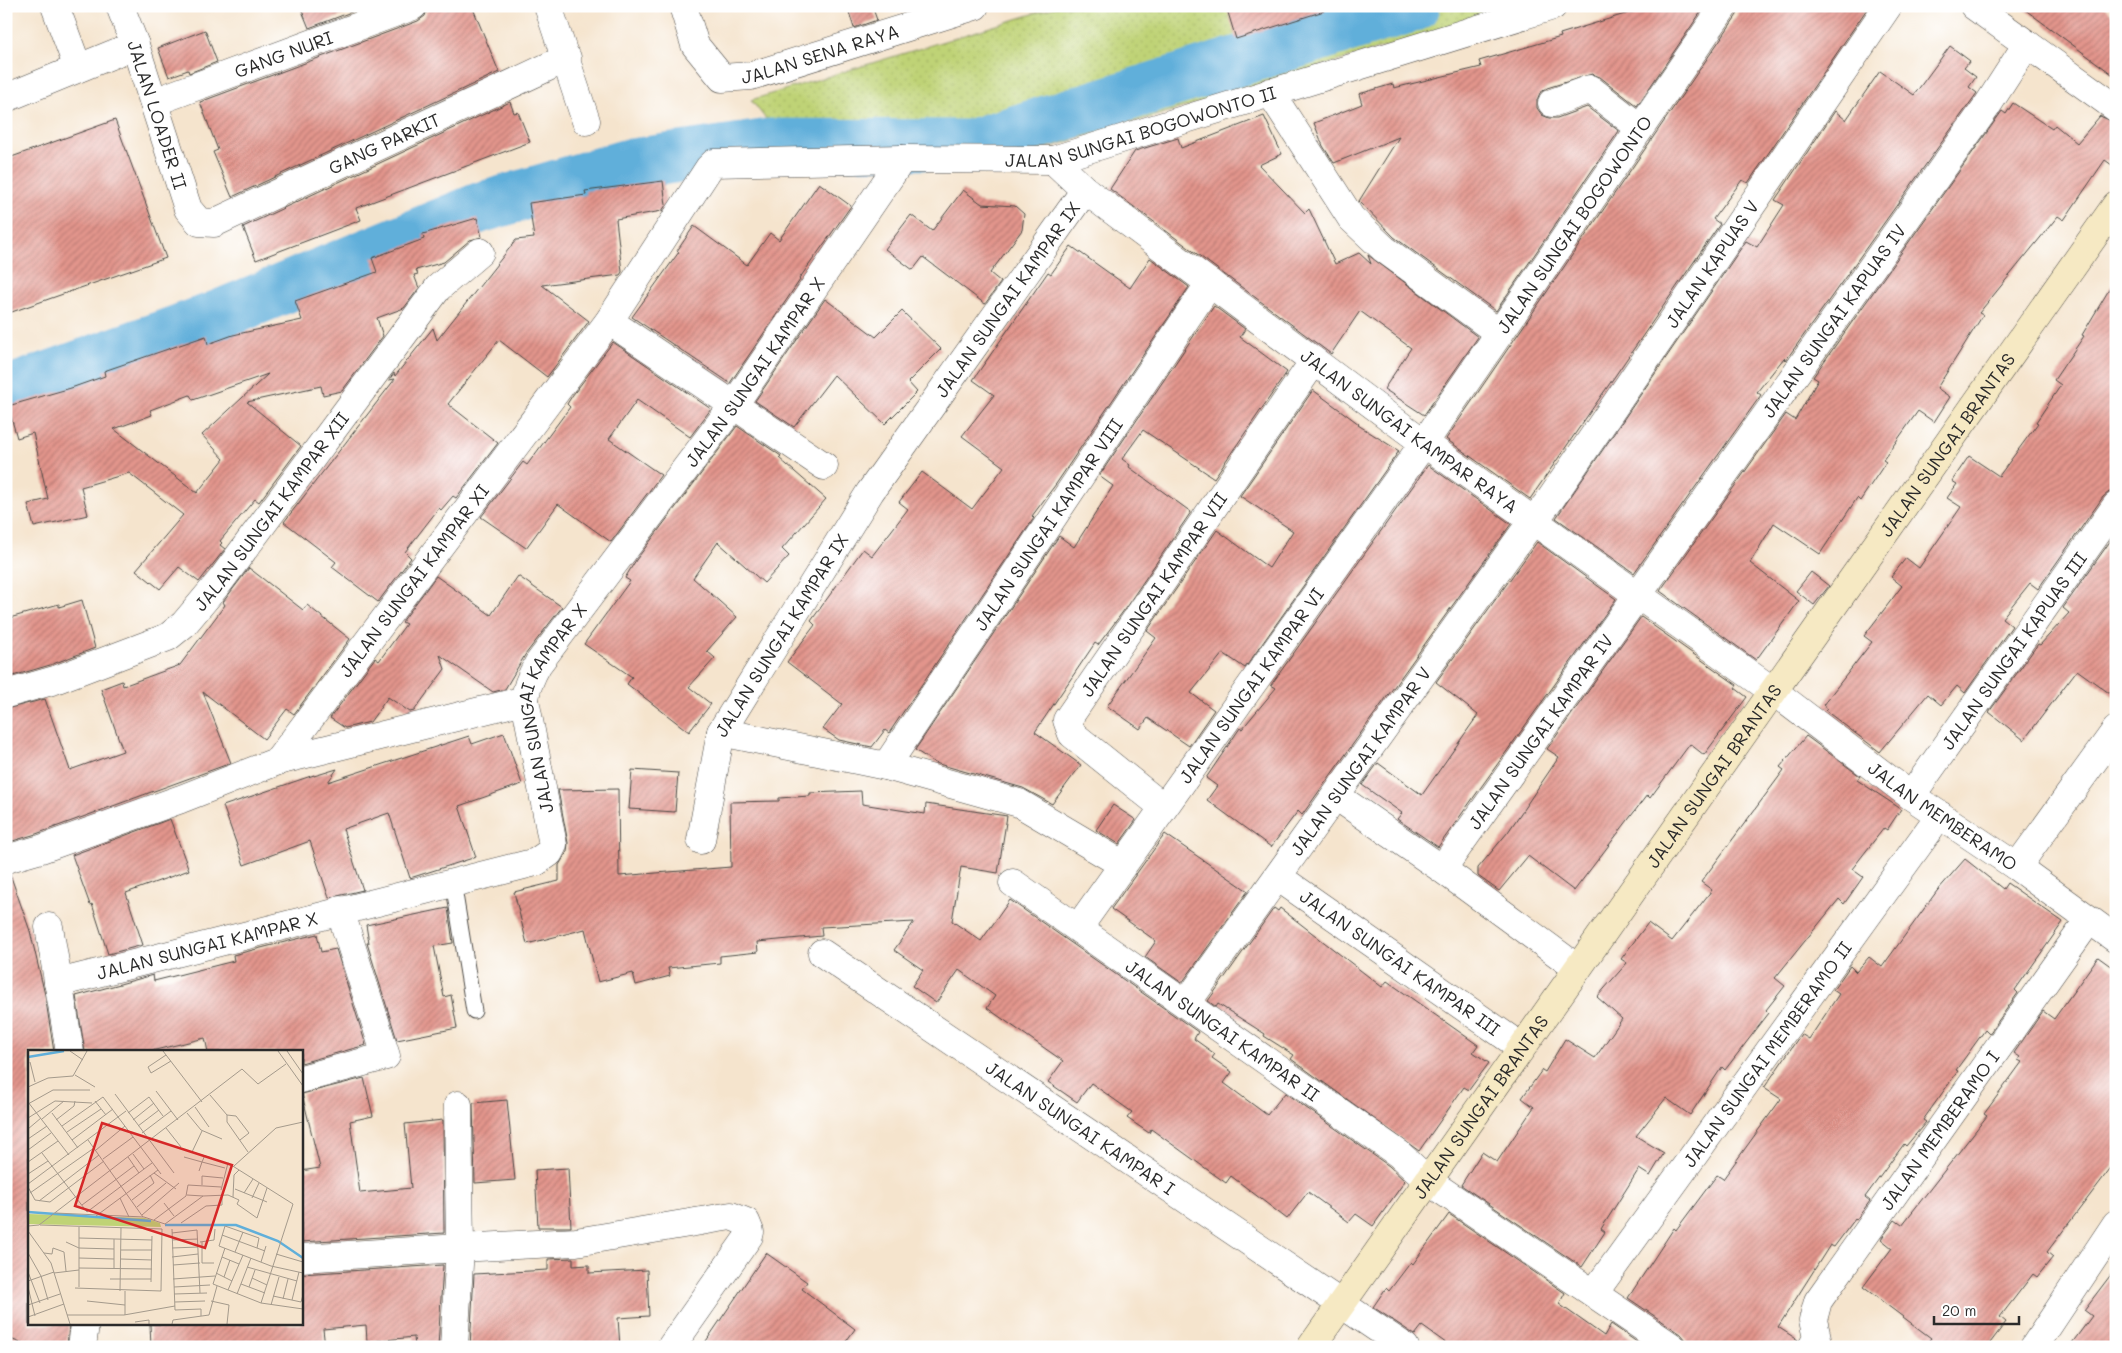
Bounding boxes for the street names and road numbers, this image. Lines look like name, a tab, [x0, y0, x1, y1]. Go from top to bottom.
street label: JALAN SENA RAYA	[741, 19, 902, 89]
street label: GANG NURI	[231, 25, 336, 83]
street label: JALAN LOADER II	[122, 37, 193, 192]
street label: JALAN SUNGAI BOGOWONTO II	[1005, 80, 1279, 173]
street label: GANG PARKIT	[324, 107, 444, 180]
street label: JALAN SUNGAI BOGOWONTO	[1491, 111, 1657, 338]
street label: JALAN KAPUAS V	[1659, 195, 1764, 332]
street label: JALAN SUNGAI KAMPAR IX	[929, 196, 1085, 402]
street label: JALAN SUNGAI KAPUAS IV	[1756, 219, 1911, 422]
street label: JALAN SUNGAI KAMPAR X	[679, 272, 830, 472]
street label: JALAN SUNGAI KAMPAR RAYA	[1296, 343, 1523, 518]
street label: JALAN SUNGAI BRANTAS	[1874, 348, 2020, 541]
street label: JALAN SUNGAI KAMPAR XII	[188, 407, 354, 616]
street label: JALAN SUNGAI KAMPAR VIII	[968, 413, 1128, 635]
street label: JALAN SUNGAI KAMPAR XI	[333, 479, 494, 682]
street label: JALAN SUNGAI KAMPAR VII	[1075, 488, 1232, 701]
street label: JALAN SUNGAI KAMPAR IX	[709, 529, 853, 741]
street label: JALAN SUNGAI KAPUAS III	[1936, 547, 2092, 754]
street label: JALAN SUNGAI KAMPAR VI	[1173, 583, 1329, 788]
street label: JALAN SUNGAI KAMPAR X	[513, 598, 592, 815]
street label: JALAN SUNGAI KAMPAR IV	[1462, 629, 1618, 834]
street label: JALAN SUNGAI KAMPAR V	[1284, 662, 1436, 860]
street label: JALAN SUNGAI BRANTAS	[1641, 679, 1787, 872]
street label: JALAN MEMBERAMO	[1863, 756, 2022, 876]
street label: JALAN SUNGAI KAMPAR III	[1295, 884, 1505, 1041]
street label: JALAN SUNGAI KAMPAR X	[94, 906, 320, 985]
street label: JALAN SUNGAI MEMBERAMO II	[1677, 936, 1857, 1172]
street label: JALAN SUNGAI KAMPAR II	[1121, 954, 1324, 1106]
street label: JALAN SUNGAI BRANTAS	[1407, 1010, 1553, 1203]
street label: JALAN MEMBERAMO I	[1875, 1046, 2004, 1215]
street label: JALAN SUNGAI KAMPAR I	[981, 1055, 1180, 1200]

